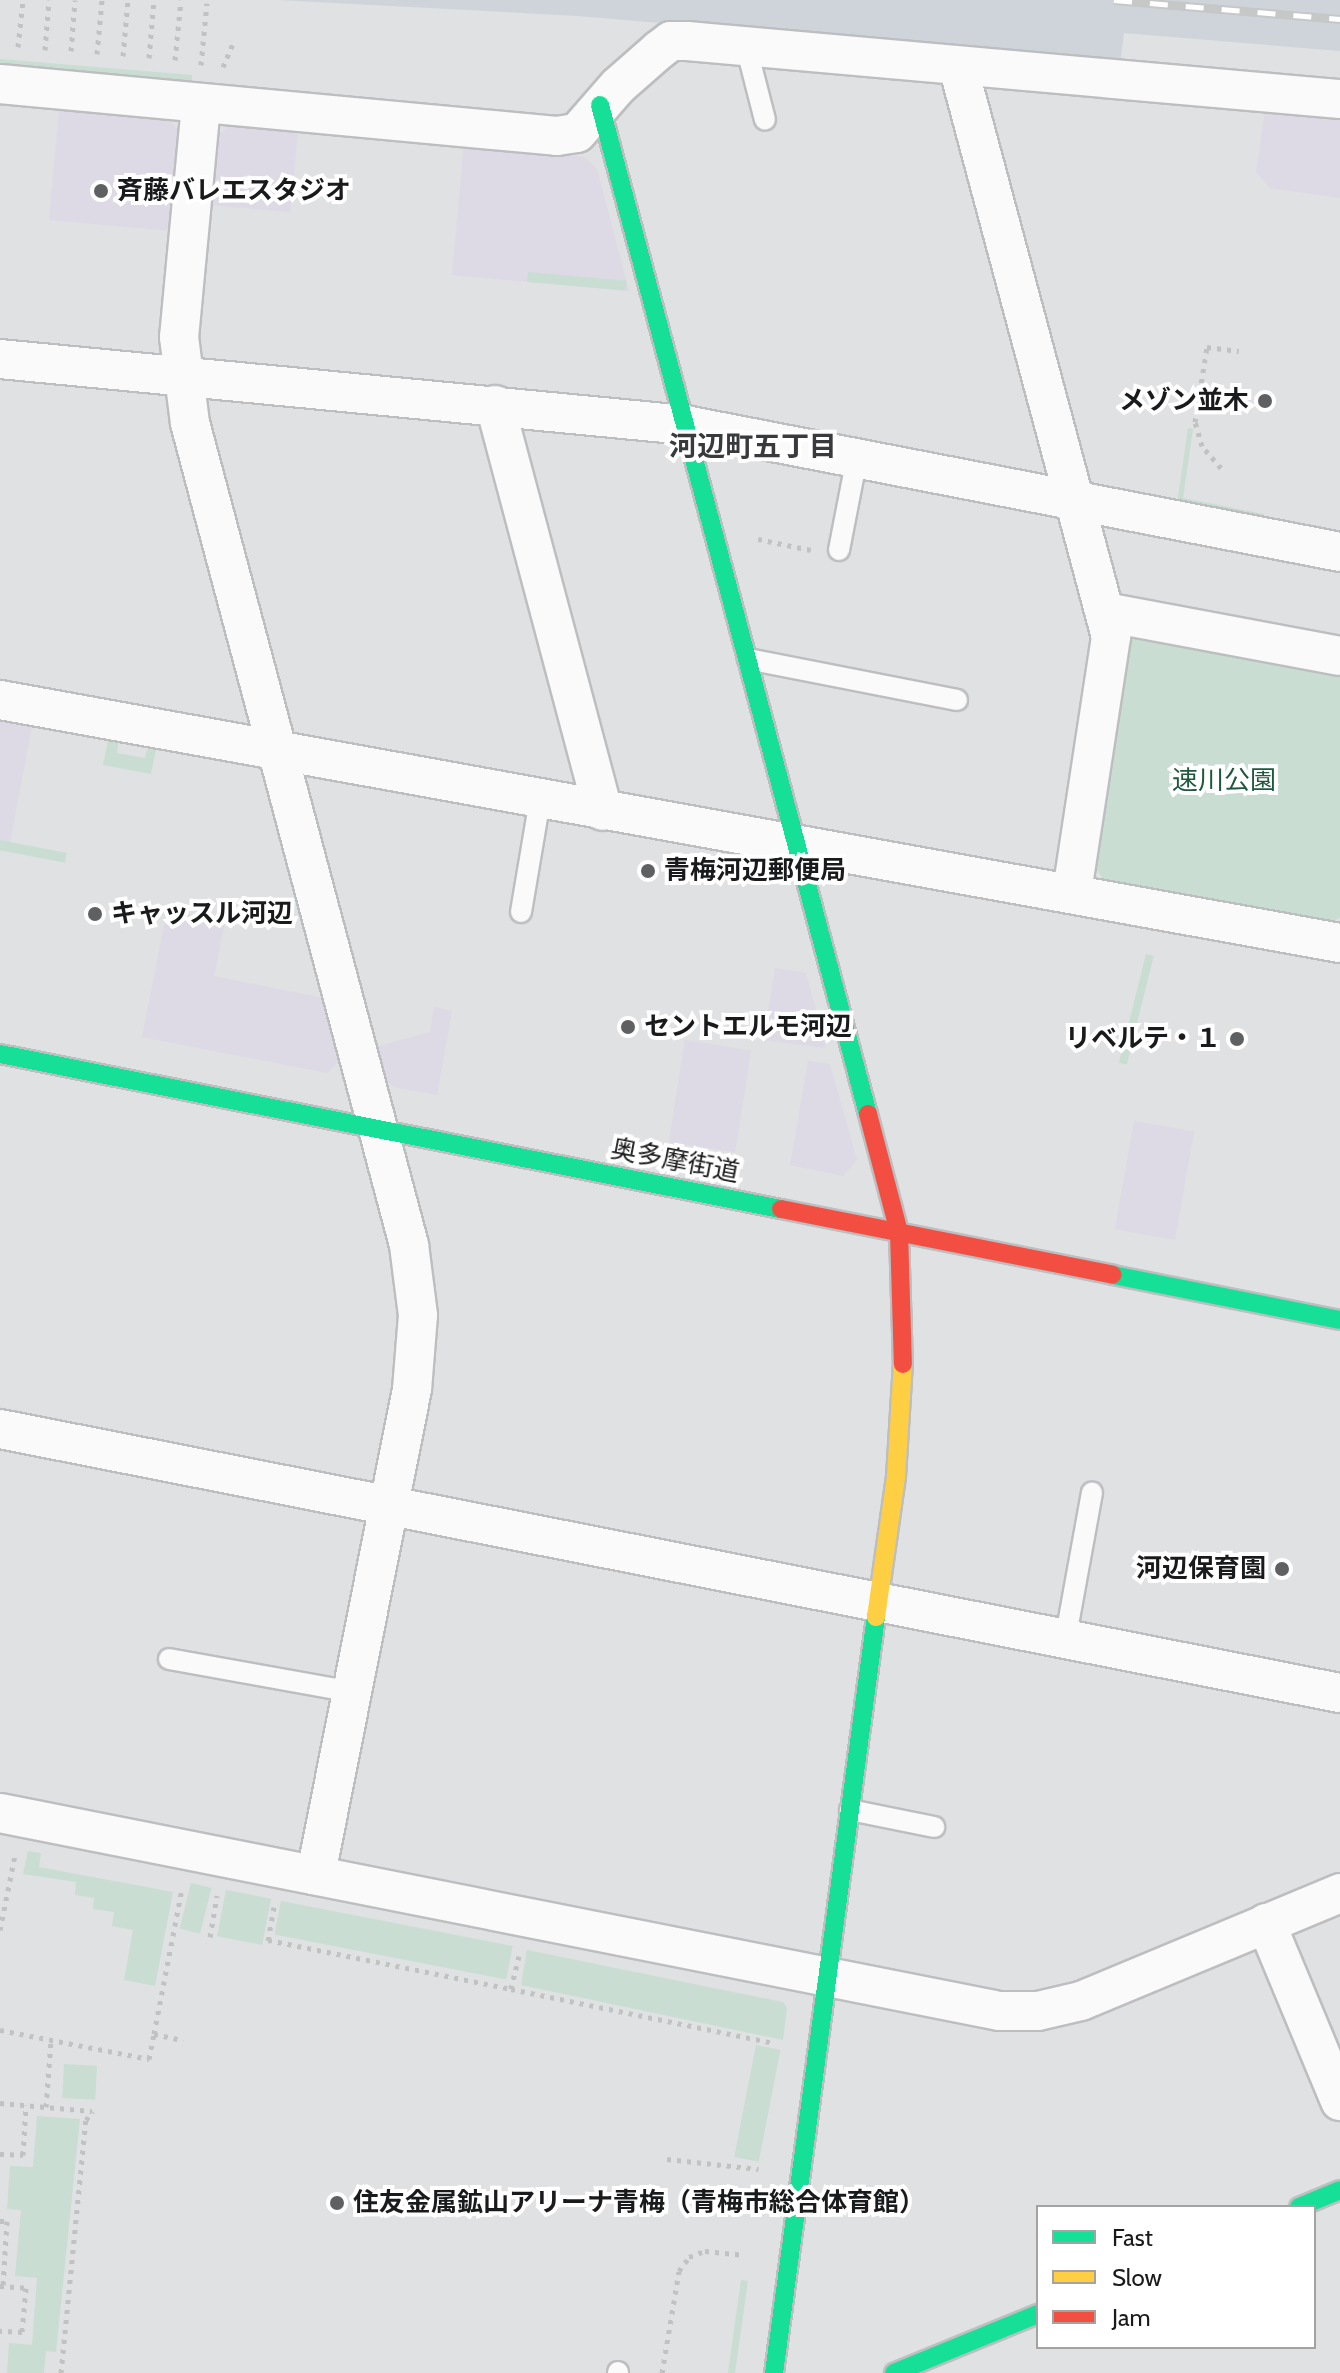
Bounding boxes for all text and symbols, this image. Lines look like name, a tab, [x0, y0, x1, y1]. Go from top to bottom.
place label: 斉藤バレエスタジオ	[117, 175, 351, 207]
marker: 斉藤バレエスタジオ	[92, 182, 110, 200]
place label: メゾン並木	[1119, 385, 1249, 417]
marker: メゾン並木	[1256, 392, 1274, 410]
district label: 河辺町五丁目	[669, 429, 837, 463]
park label: 速川公園	[1172, 765, 1276, 797]
place label: 青梅河辺郵便局	[664, 855, 846, 887]
marker: 青梅河辺郵便局	[639, 862, 657, 880]
place label: キャッスル河辺	[111, 898, 293, 930]
marker: キャッスル河辺	[86, 905, 104, 923]
place label: セントエルモ河辺	[644, 1011, 852, 1043]
marker: セントエルモ河辺	[619, 1018, 637, 1036]
place label: リベルテ・１	[1065, 1023, 1221, 1055]
marker: リベルテ・１	[1228, 1030, 1246, 1048]
street label: 奥多摩街道	[608, 1133, 742, 1189]
place label: 河辺保育園	[1136, 1553, 1266, 1585]
marker: 河辺保育園	[1273, 1560, 1291, 1578]
place label: 住友金属鉱山アリーナ青梅（青梅市総合体育館）	[353, 2187, 925, 2219]
marker: 住友金属鉱山アリーナ青梅（青梅市総合体育館）	[328, 2194, 346, 2212]
legend	[1036, 2205, 1316, 2349]
text: Fast	[1112, 2223, 1153, 2252]
text: Slow	[1112, 2263, 1162, 2292]
text: Jam	[1112, 2303, 1150, 2332]

